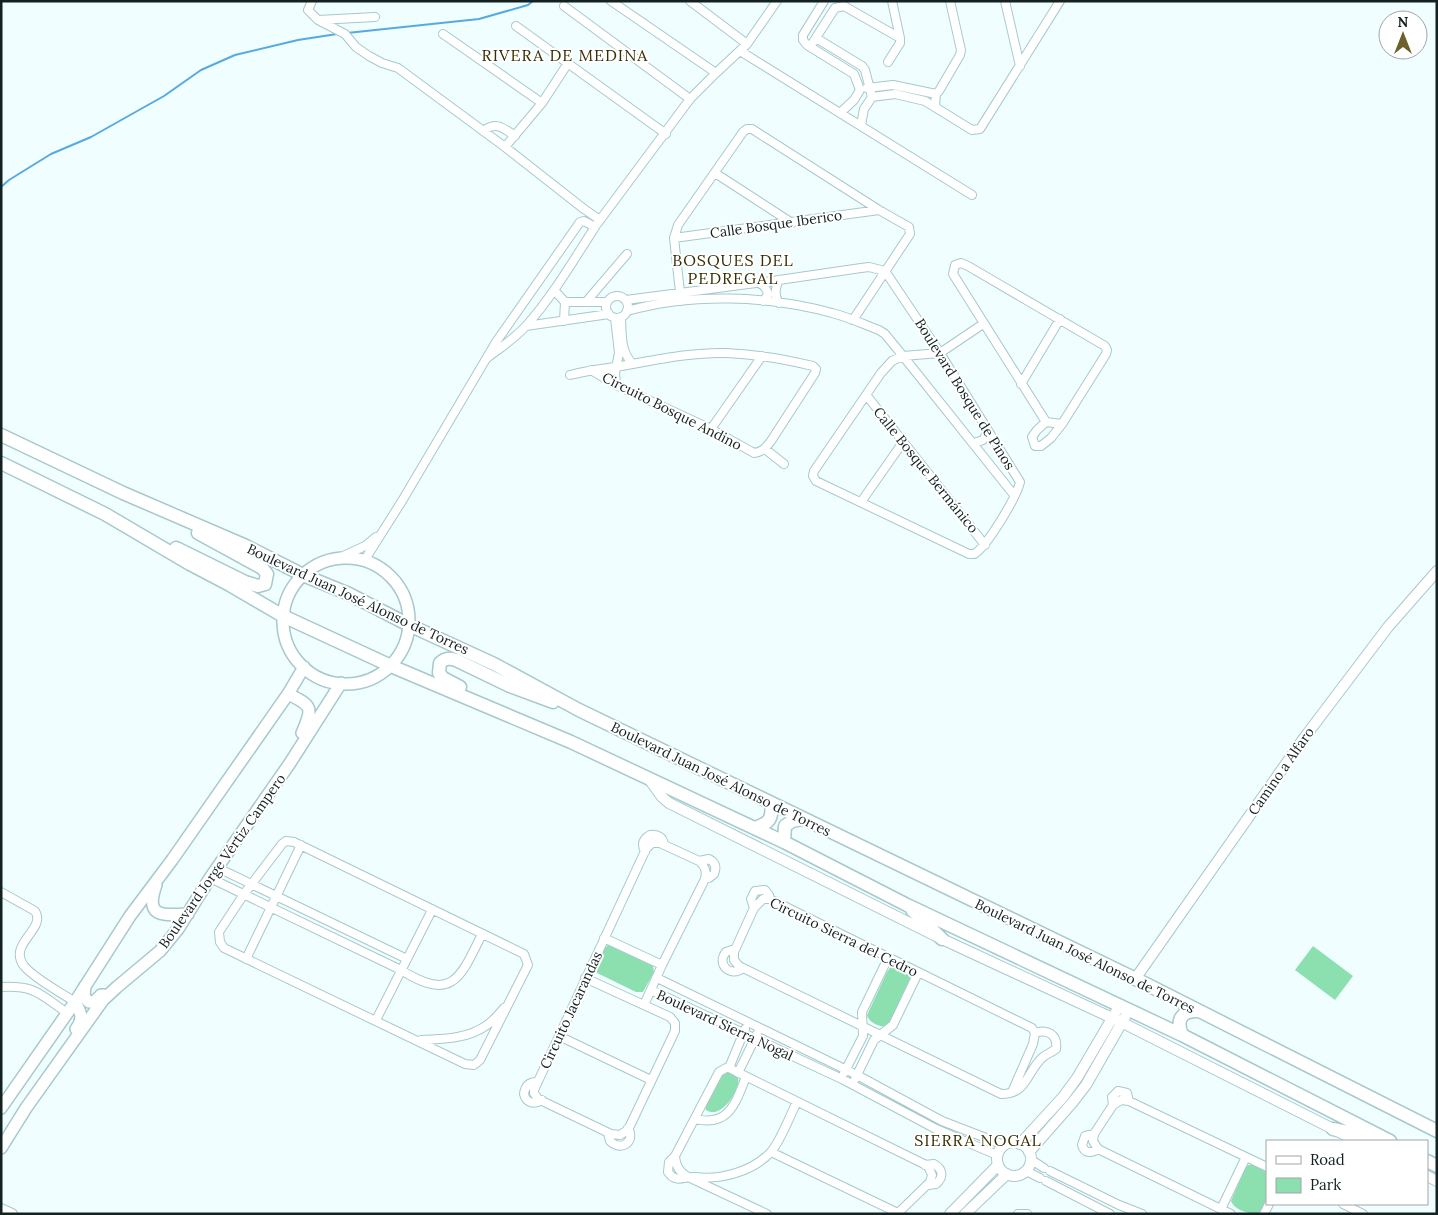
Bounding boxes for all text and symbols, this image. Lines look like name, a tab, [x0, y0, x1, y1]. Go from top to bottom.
north arrow	[1378, 10, 1428, 60]
text: N	[1398, 13, 1409, 31]
district label: RIVERA DE MEDINA	[482, 45, 648, 65]
street label: Calle Bosque Iberico	[709, 206, 843, 242]
district label: BOSQUES DEL PEDREGAL	[672, 250, 794, 288]
street label: Boulevard Bosque de Pinos	[911, 315, 1019, 473]
street label: Circuito Bosque Andino	[599, 368, 745, 454]
street label: Calle Bosque Bermánico	[870, 403, 982, 537]
street label: Boulevard Juan José Alonso de Torres	[244, 540, 472, 658]
street label: Boulevard Juan José Alonso de Torres	[608, 718, 834, 840]
street label: Camino a Alfaro	[1244, 723, 1318, 819]
street label: Boulevard Jorge Vértiz Campero	[155, 770, 289, 952]
street label: Circuito Sierra del Cedro	[767, 893, 921, 981]
street label: Boulevard Juan José Alonso de Torres	[972, 895, 1198, 1017]
street label: Circuito Jacarandas	[536, 948, 606, 1072]
street label: Boulevard Sierra Nogal	[654, 985, 796, 1065]
district label: SIERRA NOGAL	[914, 1130, 1042, 1150]
legend	[1266, 1140, 1428, 1205]
text: Road	[1310, 1150, 1345, 1169]
text: Park	[1310, 1175, 1341, 1194]

